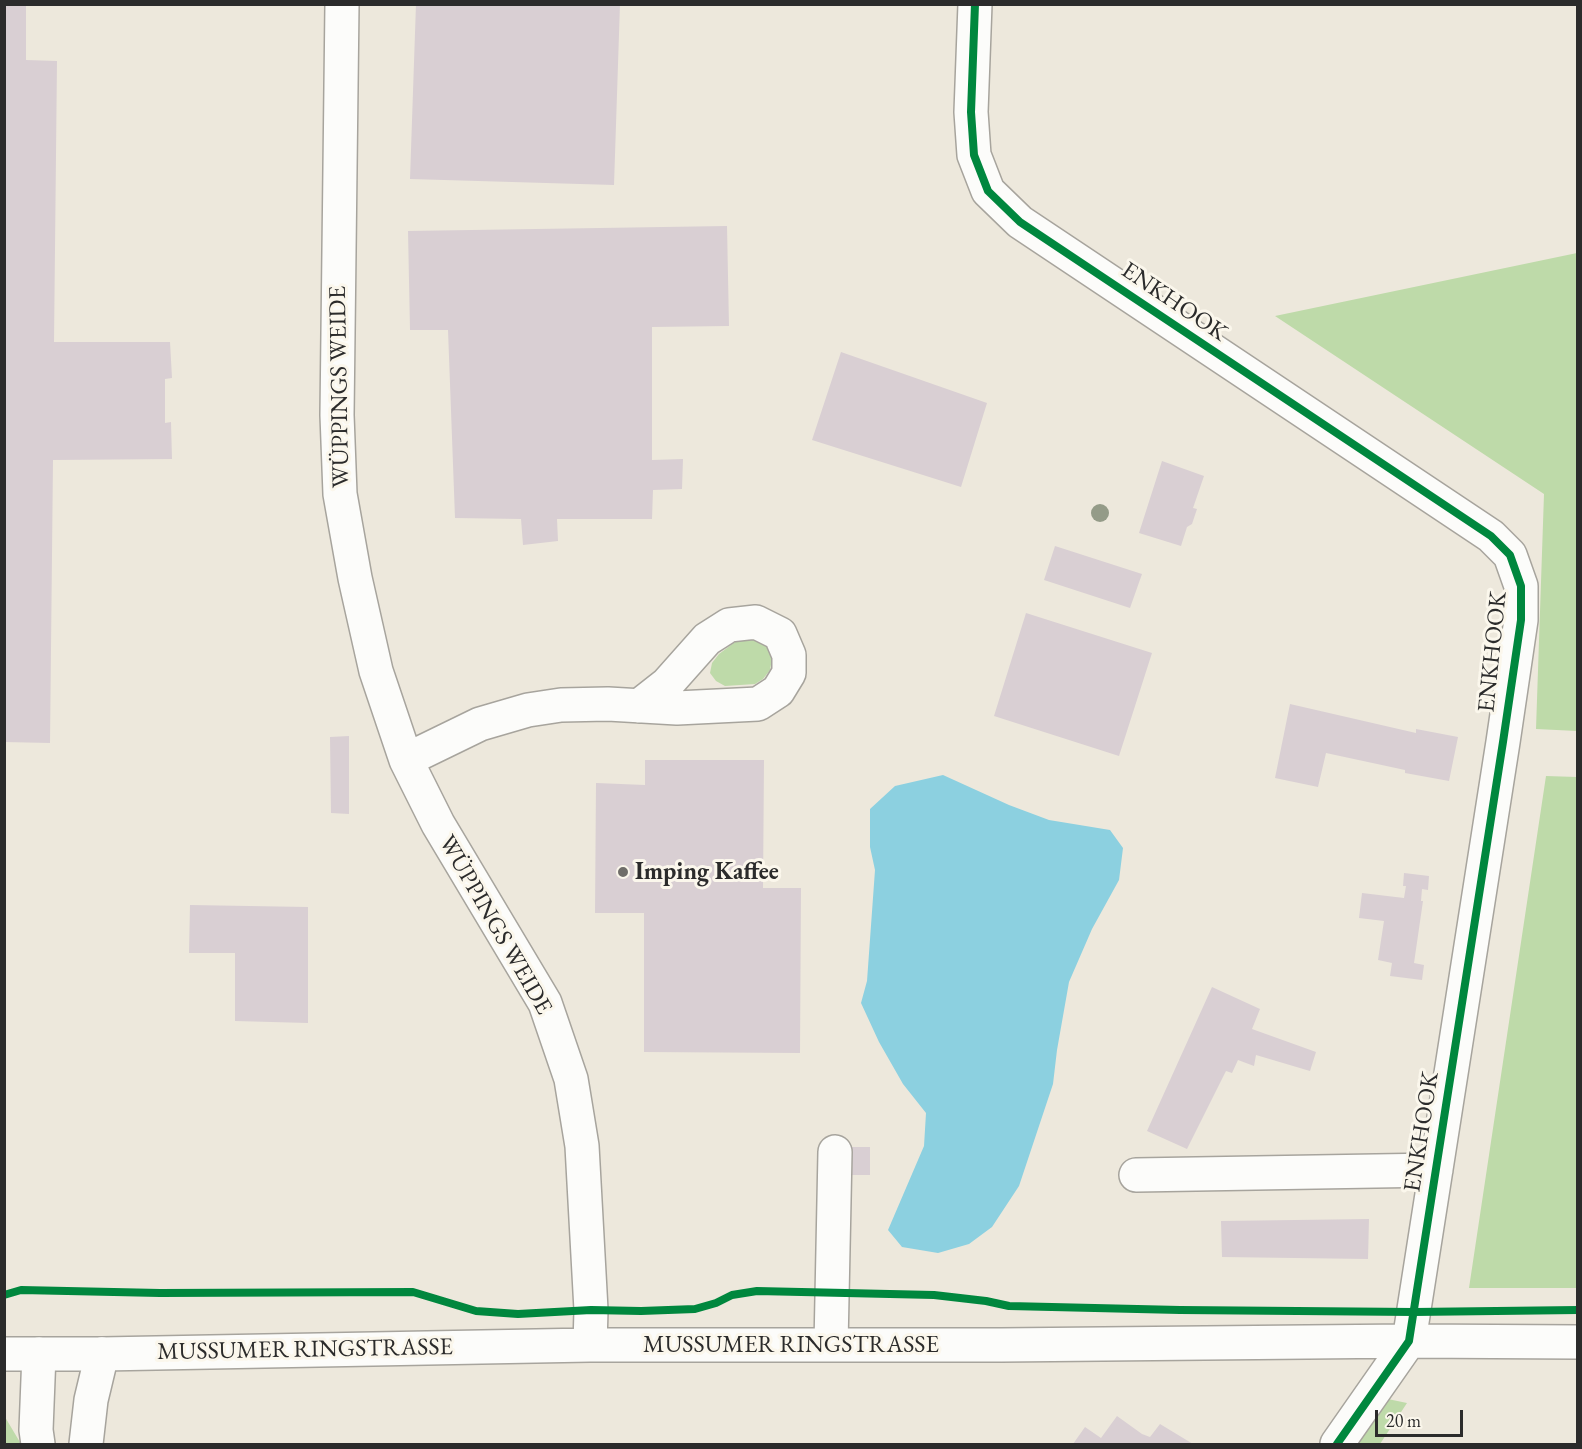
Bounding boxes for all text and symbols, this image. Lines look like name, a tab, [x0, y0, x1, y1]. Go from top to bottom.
street label: ENKHOOK	[1116, 256, 1232, 348]
street label: WÜPPINGS WEIDE	[324, 286, 356, 488]
street label: ENKHOOK	[1472, 590, 1514, 714]
street label: WÜPPINGS WEIDE	[432, 830, 558, 1020]
place label: Imping Kaffee	[635, 858, 779, 886]
marker: Imping Kaffee	[616, 865, 630, 879]
street label: ENKHOOK	[1398, 1070, 1446, 1194]
street label: MUSSUMER RINGSTRASSE	[643, 1331, 939, 1359]
street label: MUSSUMER RINGSTRASSE	[157, 1333, 453, 1367]
scale bar	[1378, 1398, 1466, 1436]
text: 20 m	[1386, 1409, 1421, 1432]

